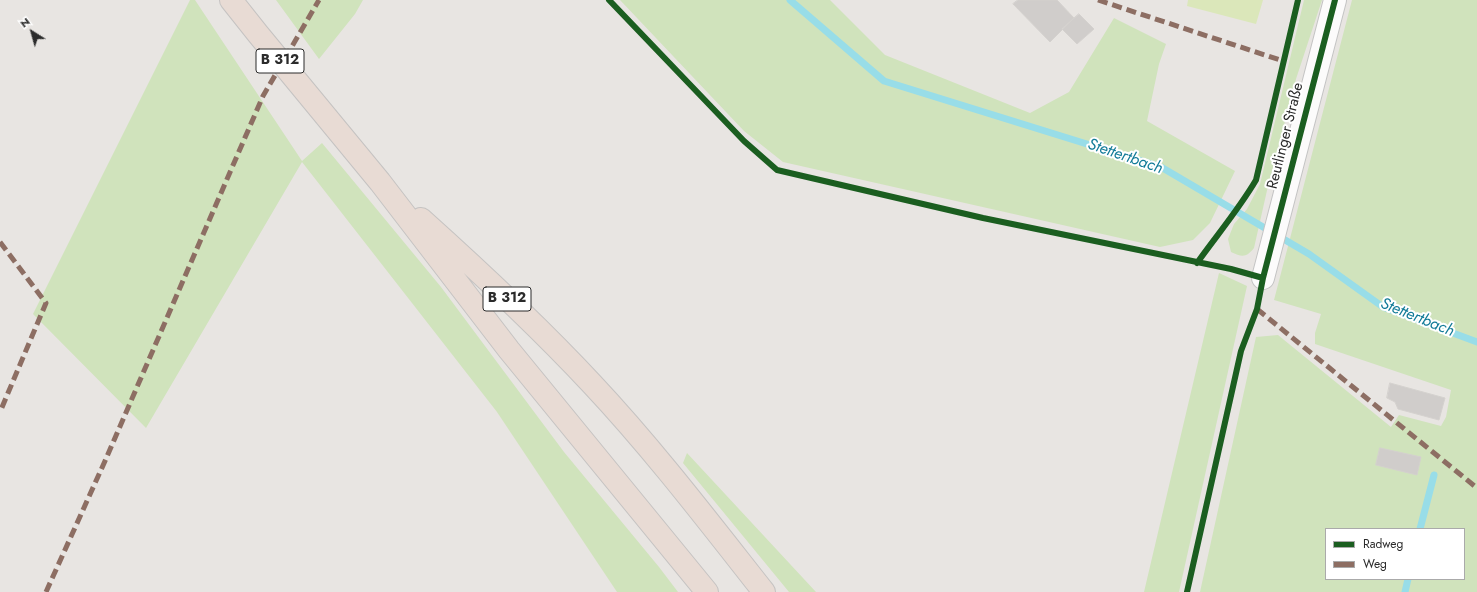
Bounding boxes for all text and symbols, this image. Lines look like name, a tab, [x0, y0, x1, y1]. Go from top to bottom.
north arrow	[12, 12, 52, 52]
text: N	[16, 13, 33, 31]
road number: B 312	[256, 49, 304, 73]
street label: Reutlinger Straße	[1264, 81, 1308, 191]
water label: Stettertbach	[1085, 135, 1165, 179]
road number: B 312	[483, 287, 531, 311]
water label: Stettertbach	[1377, 294, 1457, 342]
legend	[1325, 528, 1465, 580]
text: Radweg	[1363, 535, 1403, 553]
text: Weg	[1363, 555, 1387, 573]

